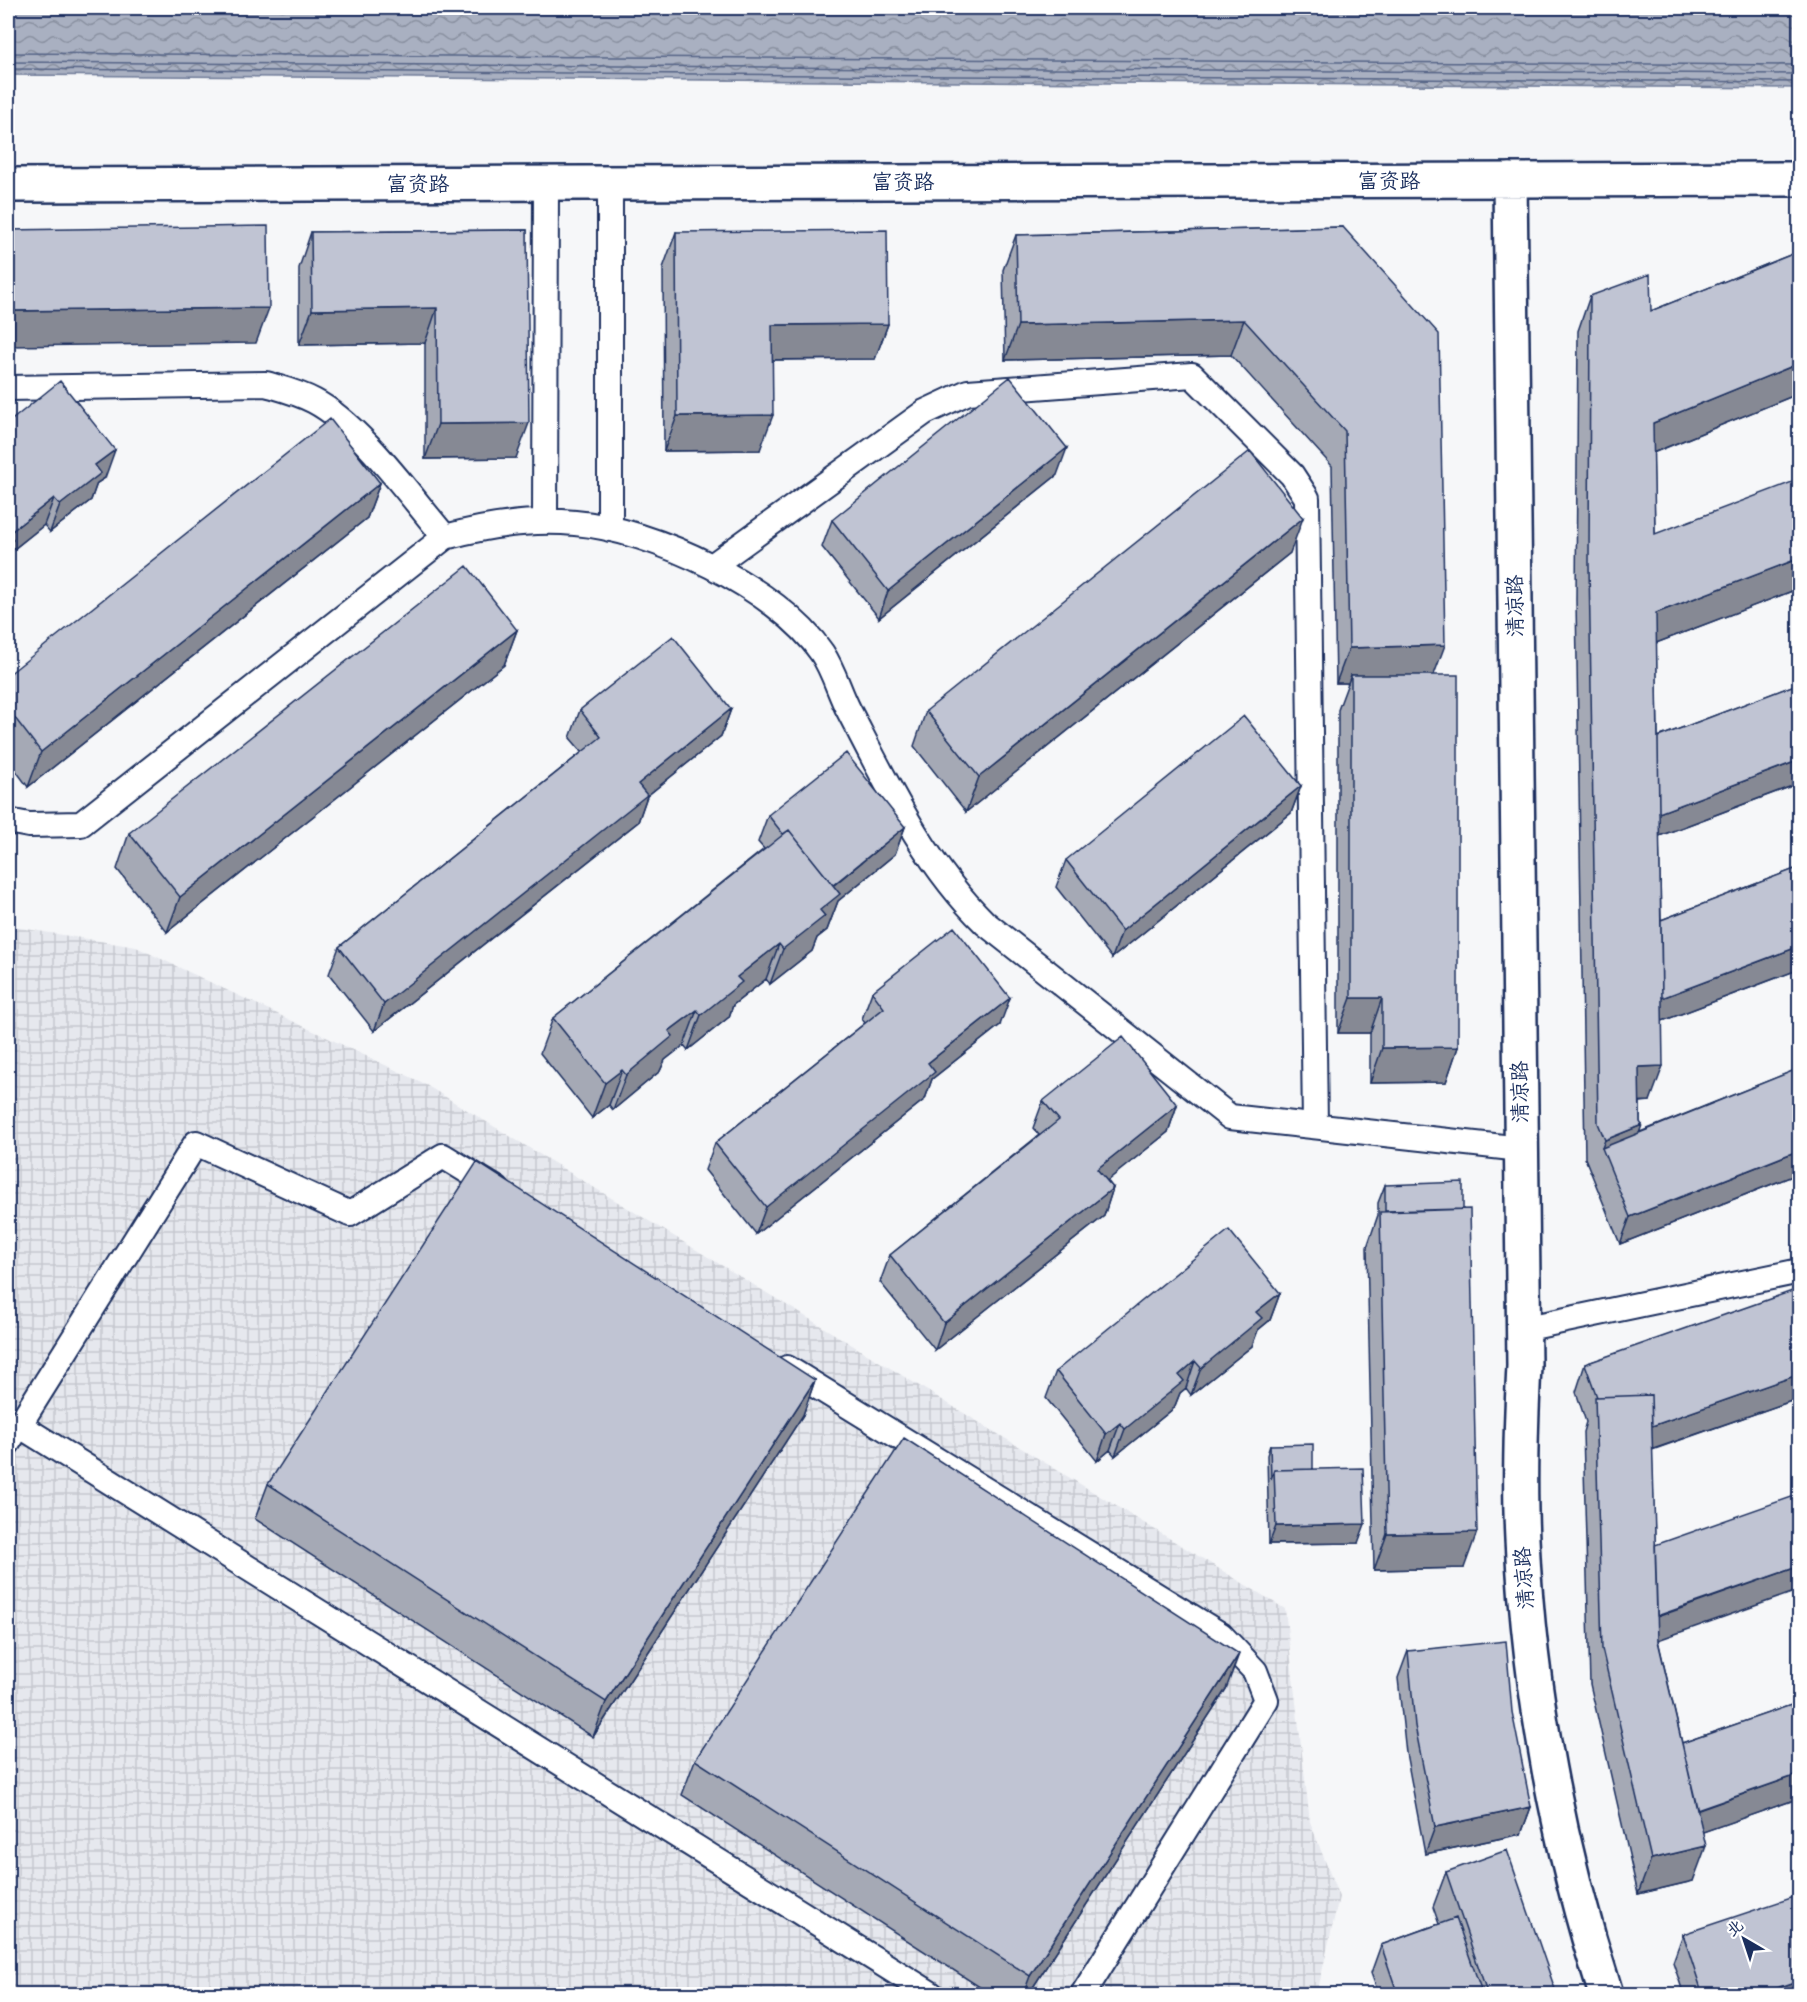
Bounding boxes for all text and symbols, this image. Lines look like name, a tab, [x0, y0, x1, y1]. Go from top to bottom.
street label: 富资路	[1358, 168, 1421, 193]
street label: 富资路	[872, 169, 935, 194]
street label: 富资路	[387, 171, 450, 196]
street label: 清凉路	[1501, 574, 1528, 638]
street label: 清凉路	[1506, 1060, 1533, 1124]
street label: 清凉路	[1509, 1546, 1538, 1610]
north arrow	[1714, 1909, 1774, 1969]
text: 北	[1723, 1915, 1747, 1940]

